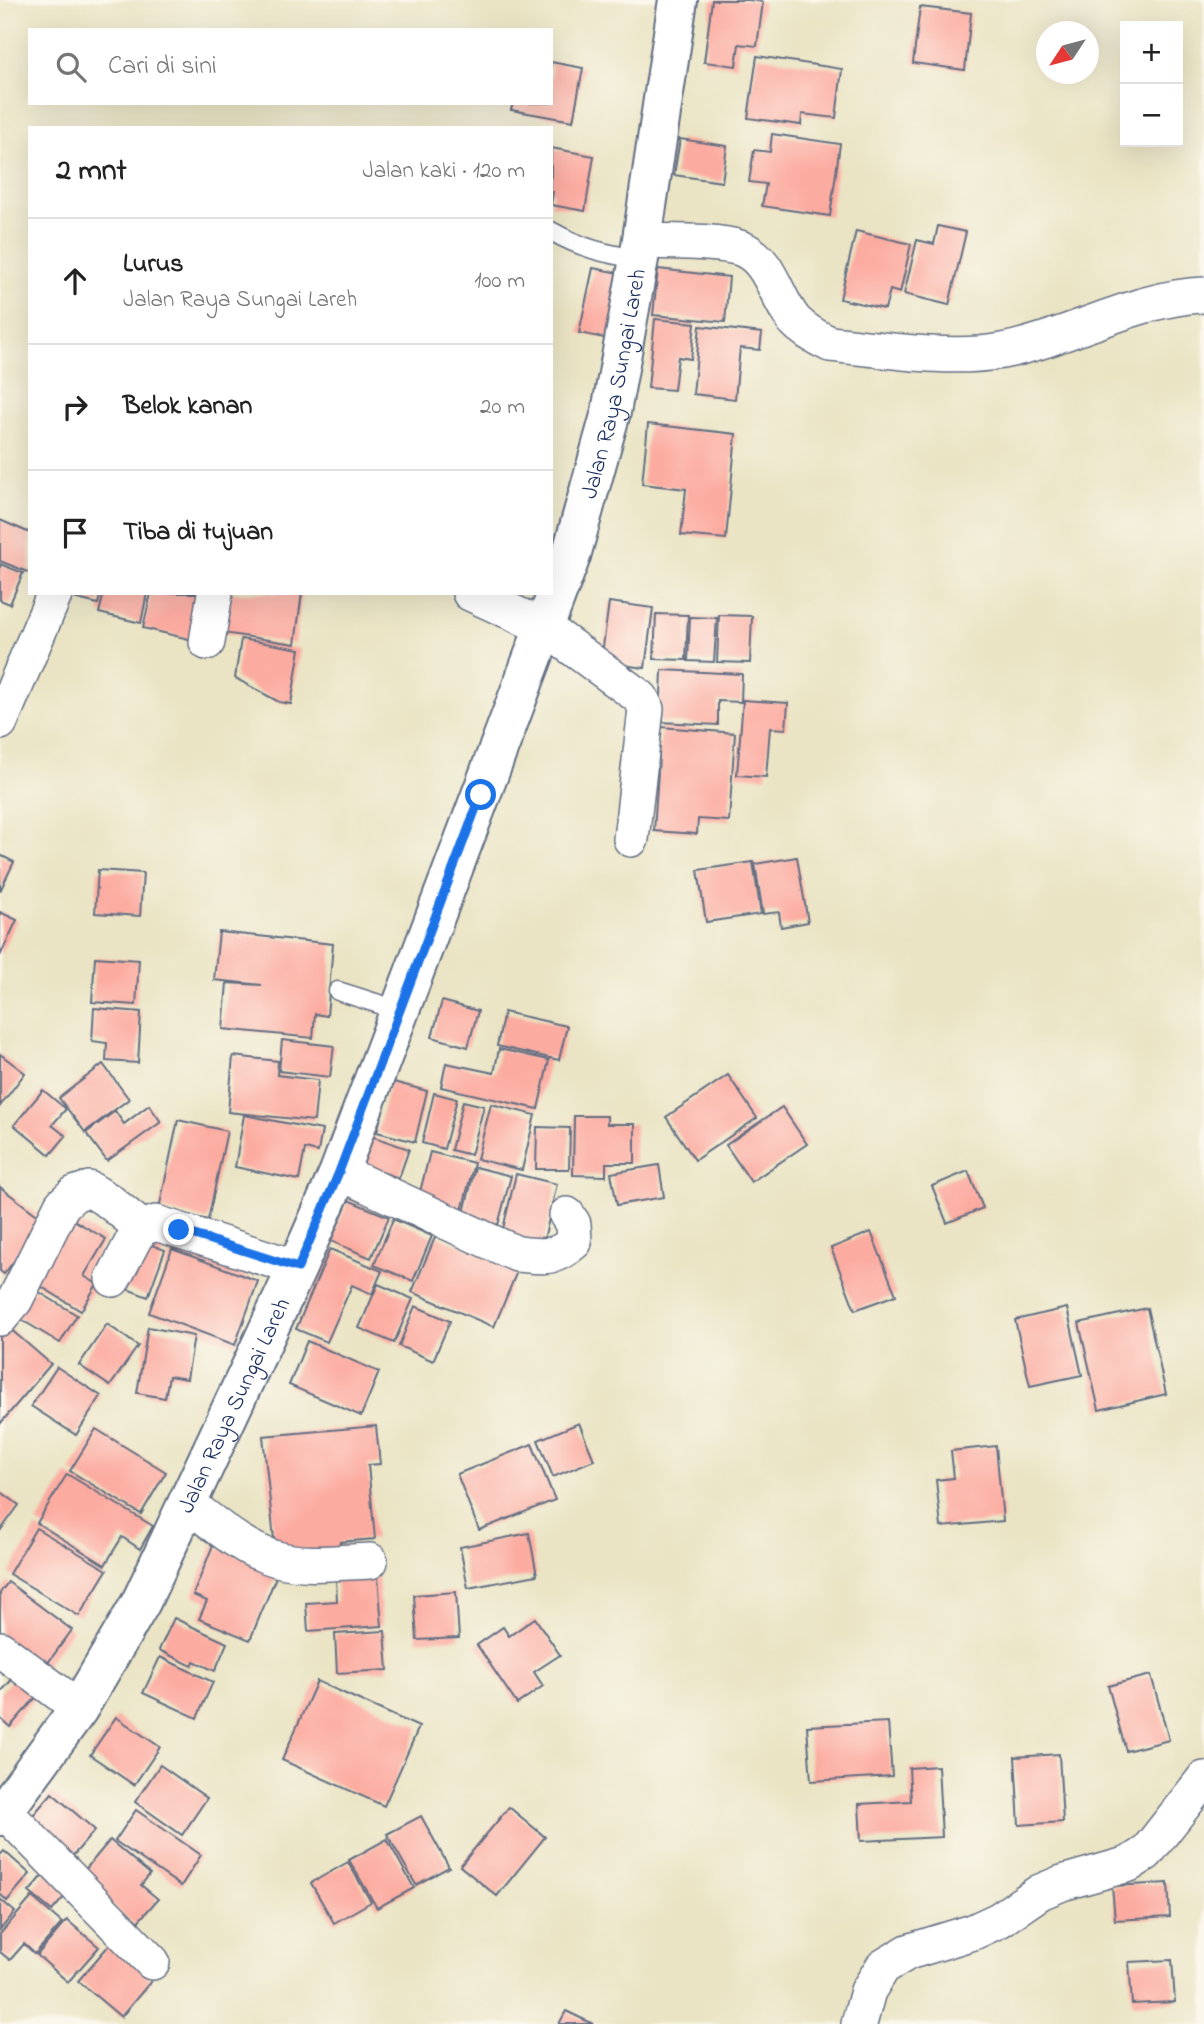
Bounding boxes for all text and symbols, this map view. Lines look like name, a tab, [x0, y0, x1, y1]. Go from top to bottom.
north arrow	[1036, 21, 1099, 84]
map controls	[1120, 21, 1183, 147]
button: +	[1120, 21, 1183, 84]
search box	[28, 28, 553, 105]
icon: search	[52, 48, 90, 86]
text: Cari di sini	[108, 48, 217, 86]
button: −	[1120, 84, 1183, 147]
text: 2 mnt	[56, 150, 127, 194]
text: Jalan kaki · 120 m	[363, 155, 525, 188]
text: Lurus	[123, 246, 184, 284]
icon: ahead	[56, 262, 94, 300]
text: 100 m	[474, 265, 525, 298]
street label: Jalan Raya Sungai Lareh	[574, 266, 656, 503]
text: Jalan Raya Sungai Lareh	[123, 284, 357, 317]
icon: right	[56, 388, 94, 426]
text: Belok kanan	[123, 388, 252, 426]
text: 20 m	[480, 391, 525, 424]
icon: arrive	[56, 514, 94, 552]
text: Tiba di tujuan	[123, 514, 273, 552]
route start	[465, 779, 496, 810]
route end	[163, 1214, 194, 1245]
street label: Jalan Raya Sungai Lareh	[171, 1293, 300, 1519]

